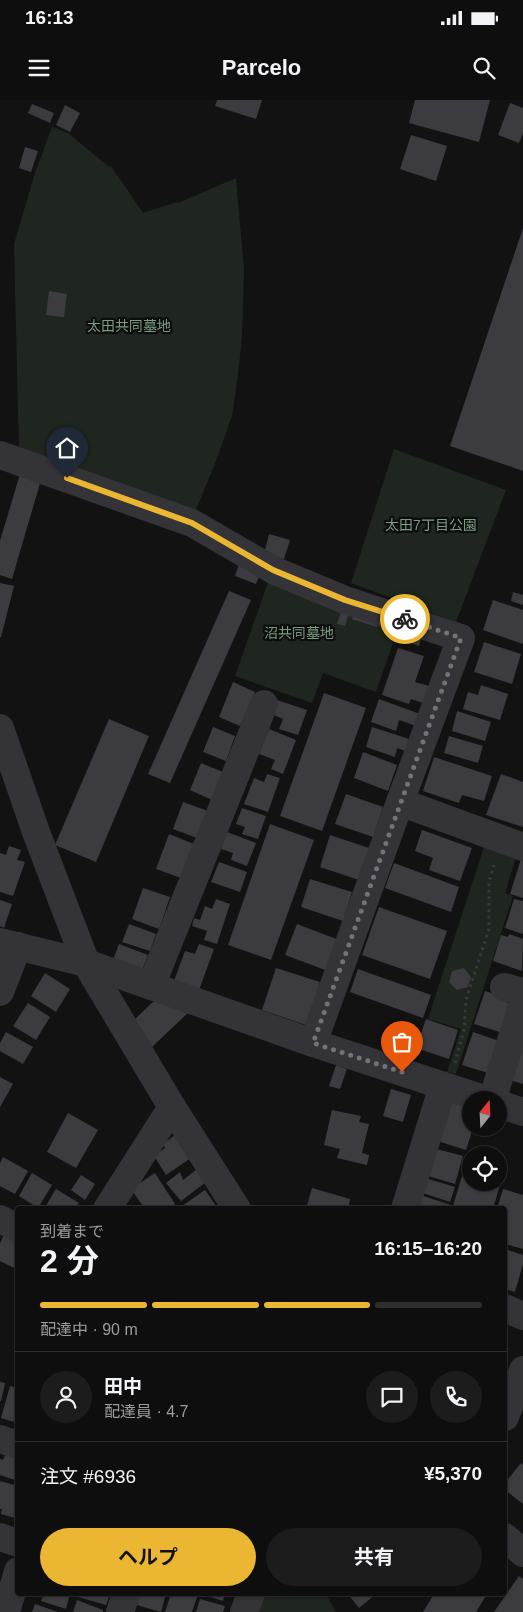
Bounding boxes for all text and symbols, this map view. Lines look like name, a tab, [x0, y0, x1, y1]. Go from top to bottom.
text: 16:13	[25, 7, 74, 28]
icon: menu	[25, 54, 53, 82]
icon: search	[470, 54, 498, 82]
text: Parcelo	[222, 55, 301, 80]
park label: 太田共同墓地	[87, 318, 171, 334]
pin	[46, 427, 88, 478]
icon: home	[53, 434, 81, 462]
park label: 太田7丁目公園	[385, 517, 477, 533]
courier	[380, 594, 430, 644]
icon: bike	[391, 605, 419, 633]
park label: 沼共同墓地	[264, 625, 334, 641]
pin	[381, 1021, 423, 1072]
icon: bag	[388, 1028, 416, 1056]
north arrow	[462, 1091, 508, 1136]
map controls	[462, 1091, 507, 1191]
button: locate	[462, 1146, 507, 1191]
text: 到着まで	[40, 1223, 104, 1240]
text: 16:15–16:20	[374, 1238, 482, 1259]
text: 2 分	[40, 1243, 99, 1279]
text: 配達中 · 90 m	[40, 1321, 138, 1338]
button: person	[40, 1371, 92, 1423]
button: chat	[366, 1371, 418, 1423]
button: phone	[430, 1371, 482, 1423]
text: 田中	[104, 1376, 142, 1397]
text: 配達員 · 4.7	[104, 1403, 188, 1420]
text: ¥5,370	[424, 1463, 482, 1484]
text: 注文 #6936	[40, 1466, 136, 1487]
button: ヘルプ	[40, 1528, 256, 1586]
button: 共有	[266, 1528, 482, 1586]

